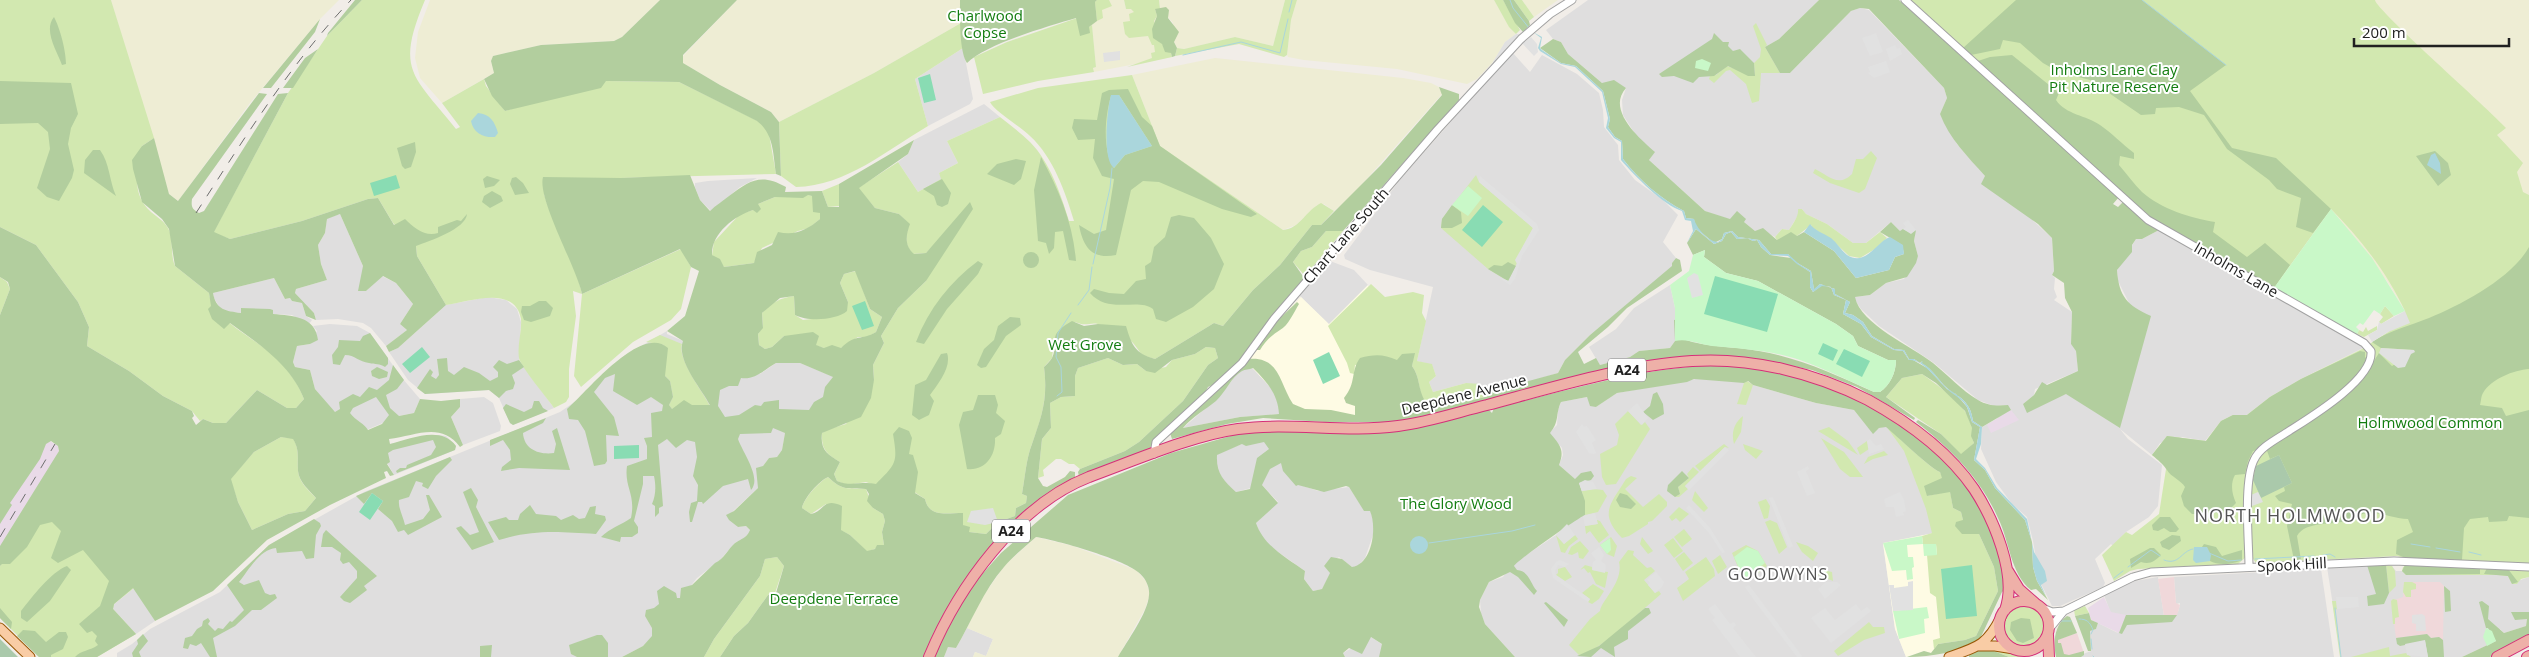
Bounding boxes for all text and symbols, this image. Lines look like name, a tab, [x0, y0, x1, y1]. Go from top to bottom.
park label: Charlwood Copse	[947, 5, 1023, 42]
scale bar	[2354, 15, 2509, 47]
text: 200 m	[2362, 22, 2406, 42]
park label: Inholms Lane Clay Pit Nature Reserve	[2049, 59, 2179, 96]
street label: Chart Lane South	[1298, 183, 1392, 288]
street label: Inholms Lane	[2191, 237, 2282, 301]
park label: Wet Grove	[1048, 334, 1122, 354]
road number: A24	[1608, 358, 1646, 382]
street label: Deepdene Avenue	[1399, 369, 1528, 419]
park label: Holmwood Common	[2358, 412, 2502, 432]
park label: The Glory Wood	[1400, 493, 1512, 513]
district label: NORTH HOLMWOOD	[2194, 503, 2386, 527]
road number: A24	[992, 520, 1030, 542]
street label: Spook Hill	[2257, 552, 2327, 576]
district label: GOODWYNS	[1728, 563, 1828, 585]
park label: Deepdene Terrace	[770, 588, 898, 608]

